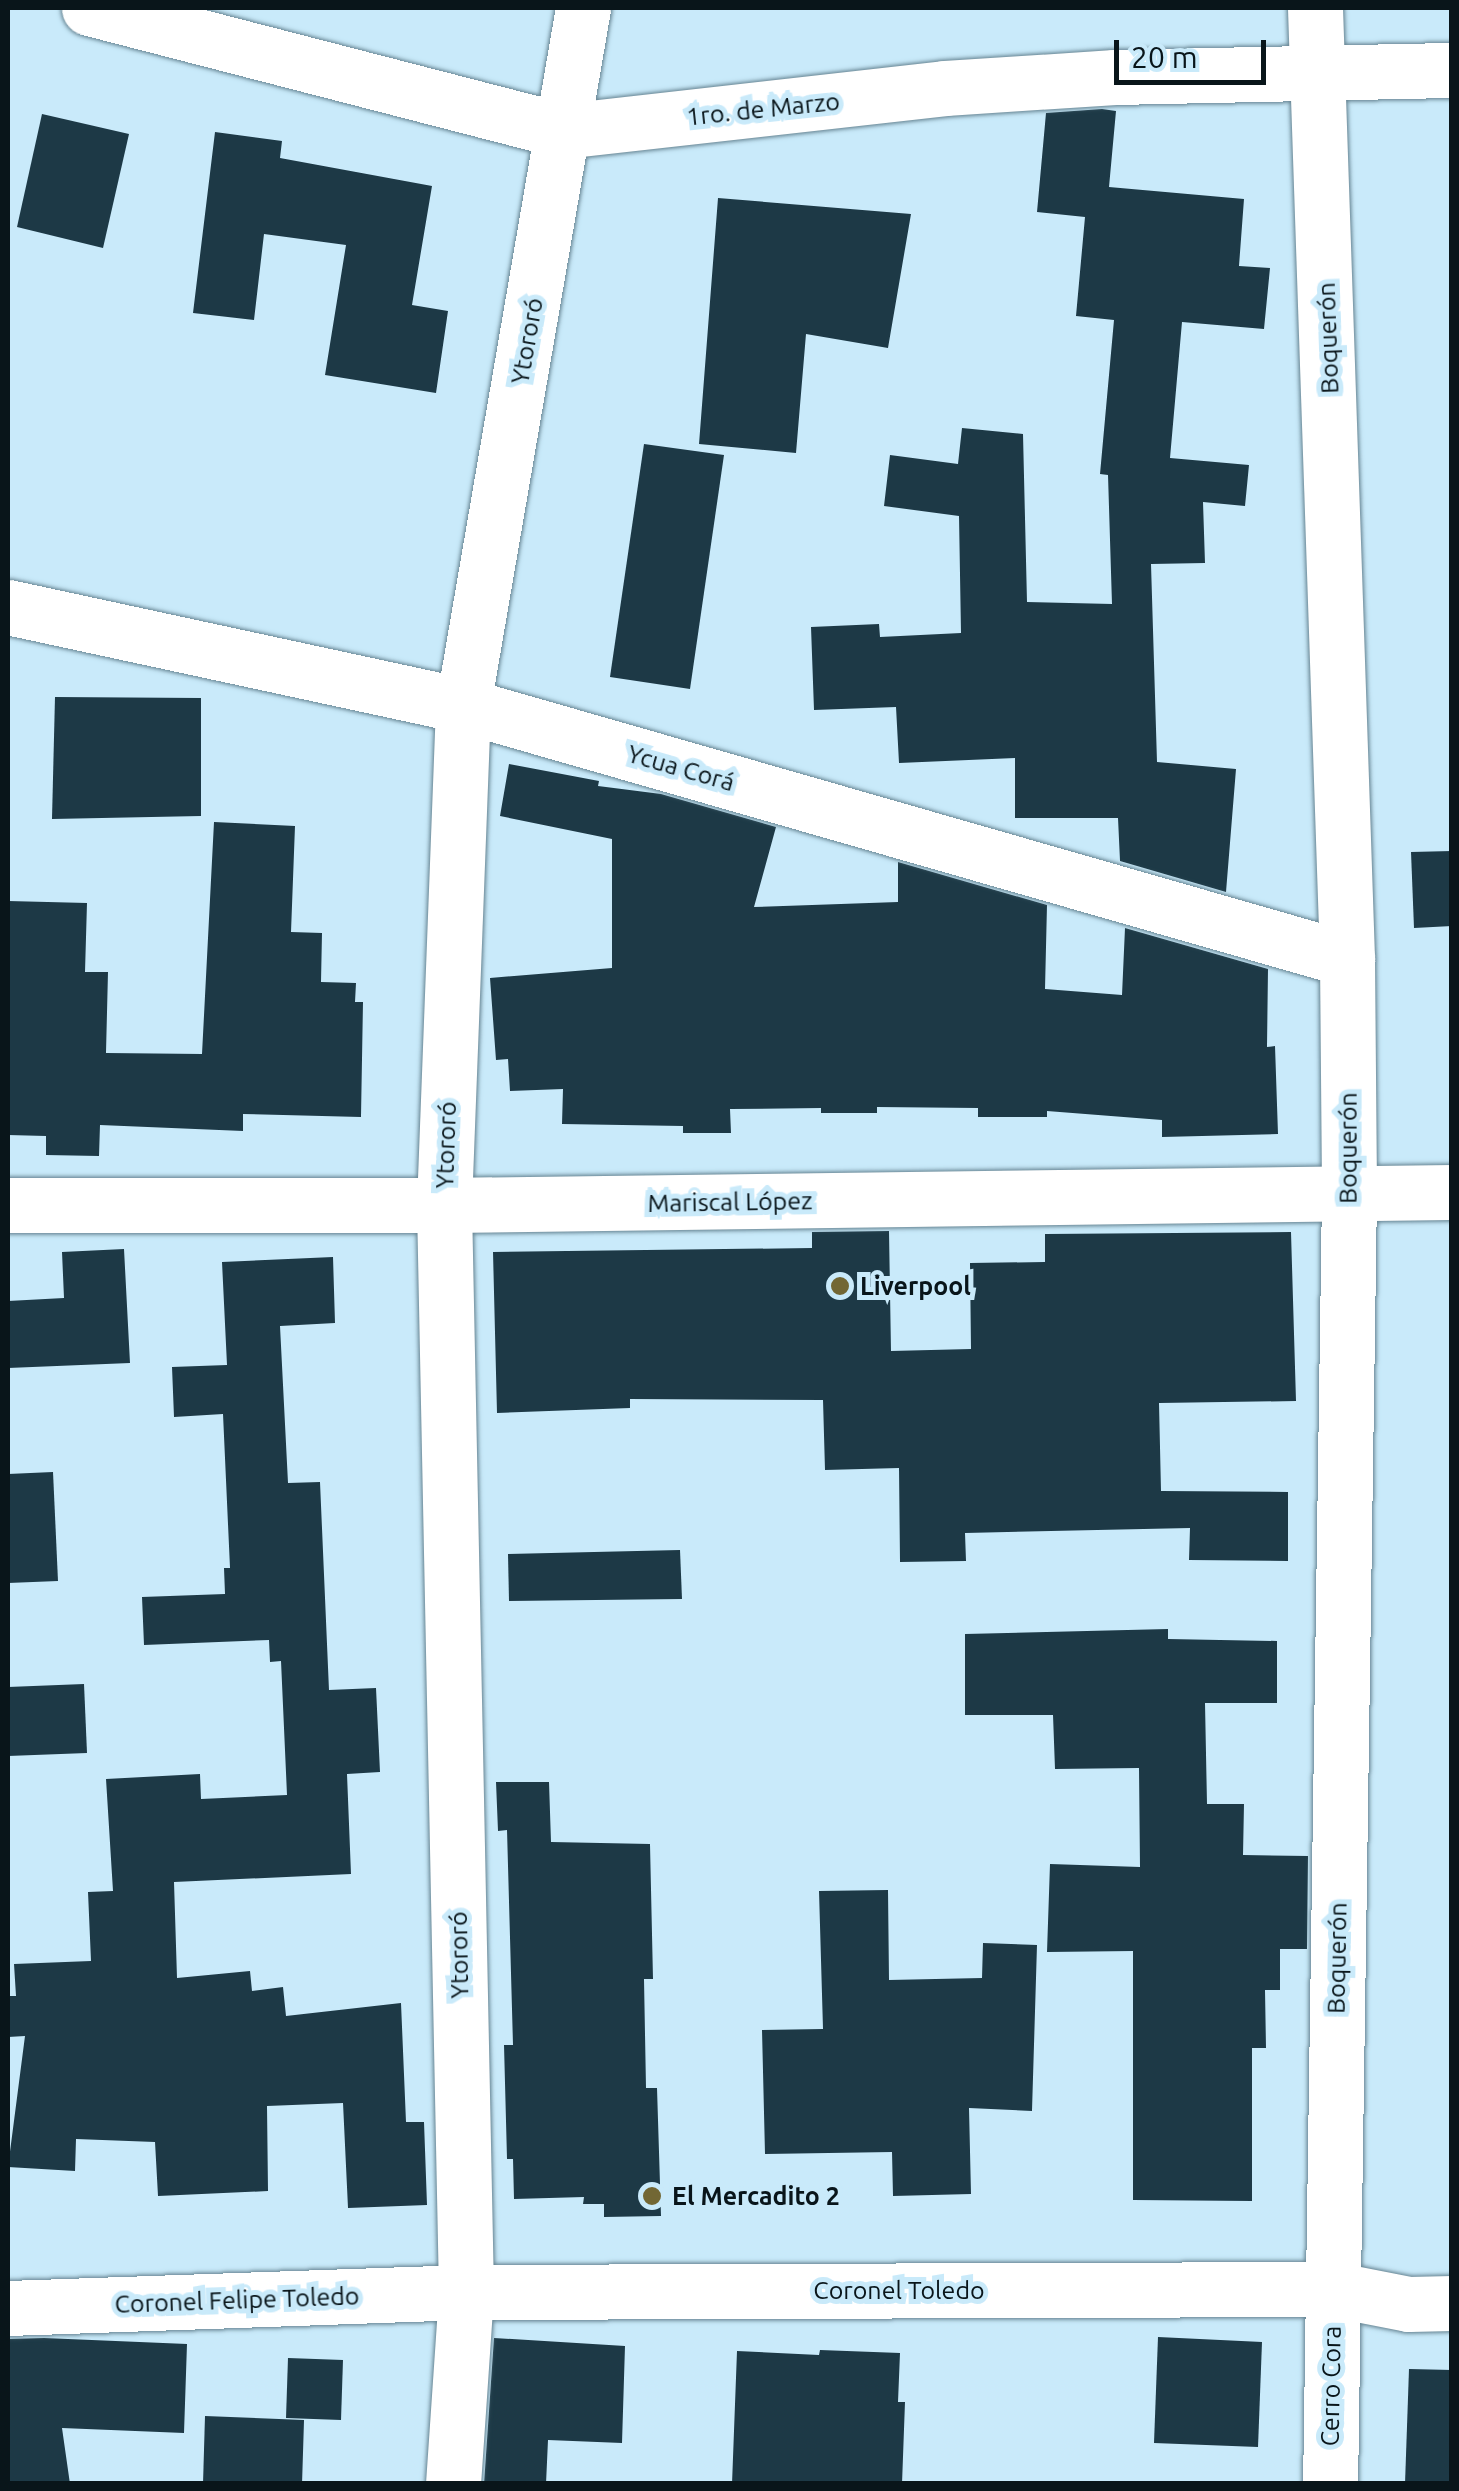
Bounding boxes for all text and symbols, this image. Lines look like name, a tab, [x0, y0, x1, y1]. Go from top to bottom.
scale bar	[1119, 20, 1272, 82]
text: 20 m	[1131, 40, 1198, 74]
street label: 1ro. de Marzo	[685, 86, 841, 132]
street label: Boquerón	[1311, 282, 1345, 394]
street label: Ytororó	[505, 296, 549, 386]
street label: Ycua Corá	[624, 738, 738, 798]
street label: Boquerón	[1333, 1092, 1363, 1204]
street label: Ytororó	[429, 1101, 463, 1189]
street label: Mariscal López	[647, 1186, 813, 1218]
place label: Liverpool	[860, 1271, 971, 1301]
marker: Liverpool	[829, 1275, 851, 1297]
street label: Boquerón	[1321, 1902, 1353, 2014]
street label: Ytororó	[443, 1911, 475, 1999]
place label: El Mercadito 2	[672, 2181, 840, 2211]
marker: El Mercadito 2	[641, 2185, 663, 2207]
street label: Coronel Toledo	[813, 2275, 985, 2305]
street label: Coronel Felipe Toledo	[114, 2281, 360, 2319]
street label: Cerro Cora	[1315, 2325, 1347, 2447]

